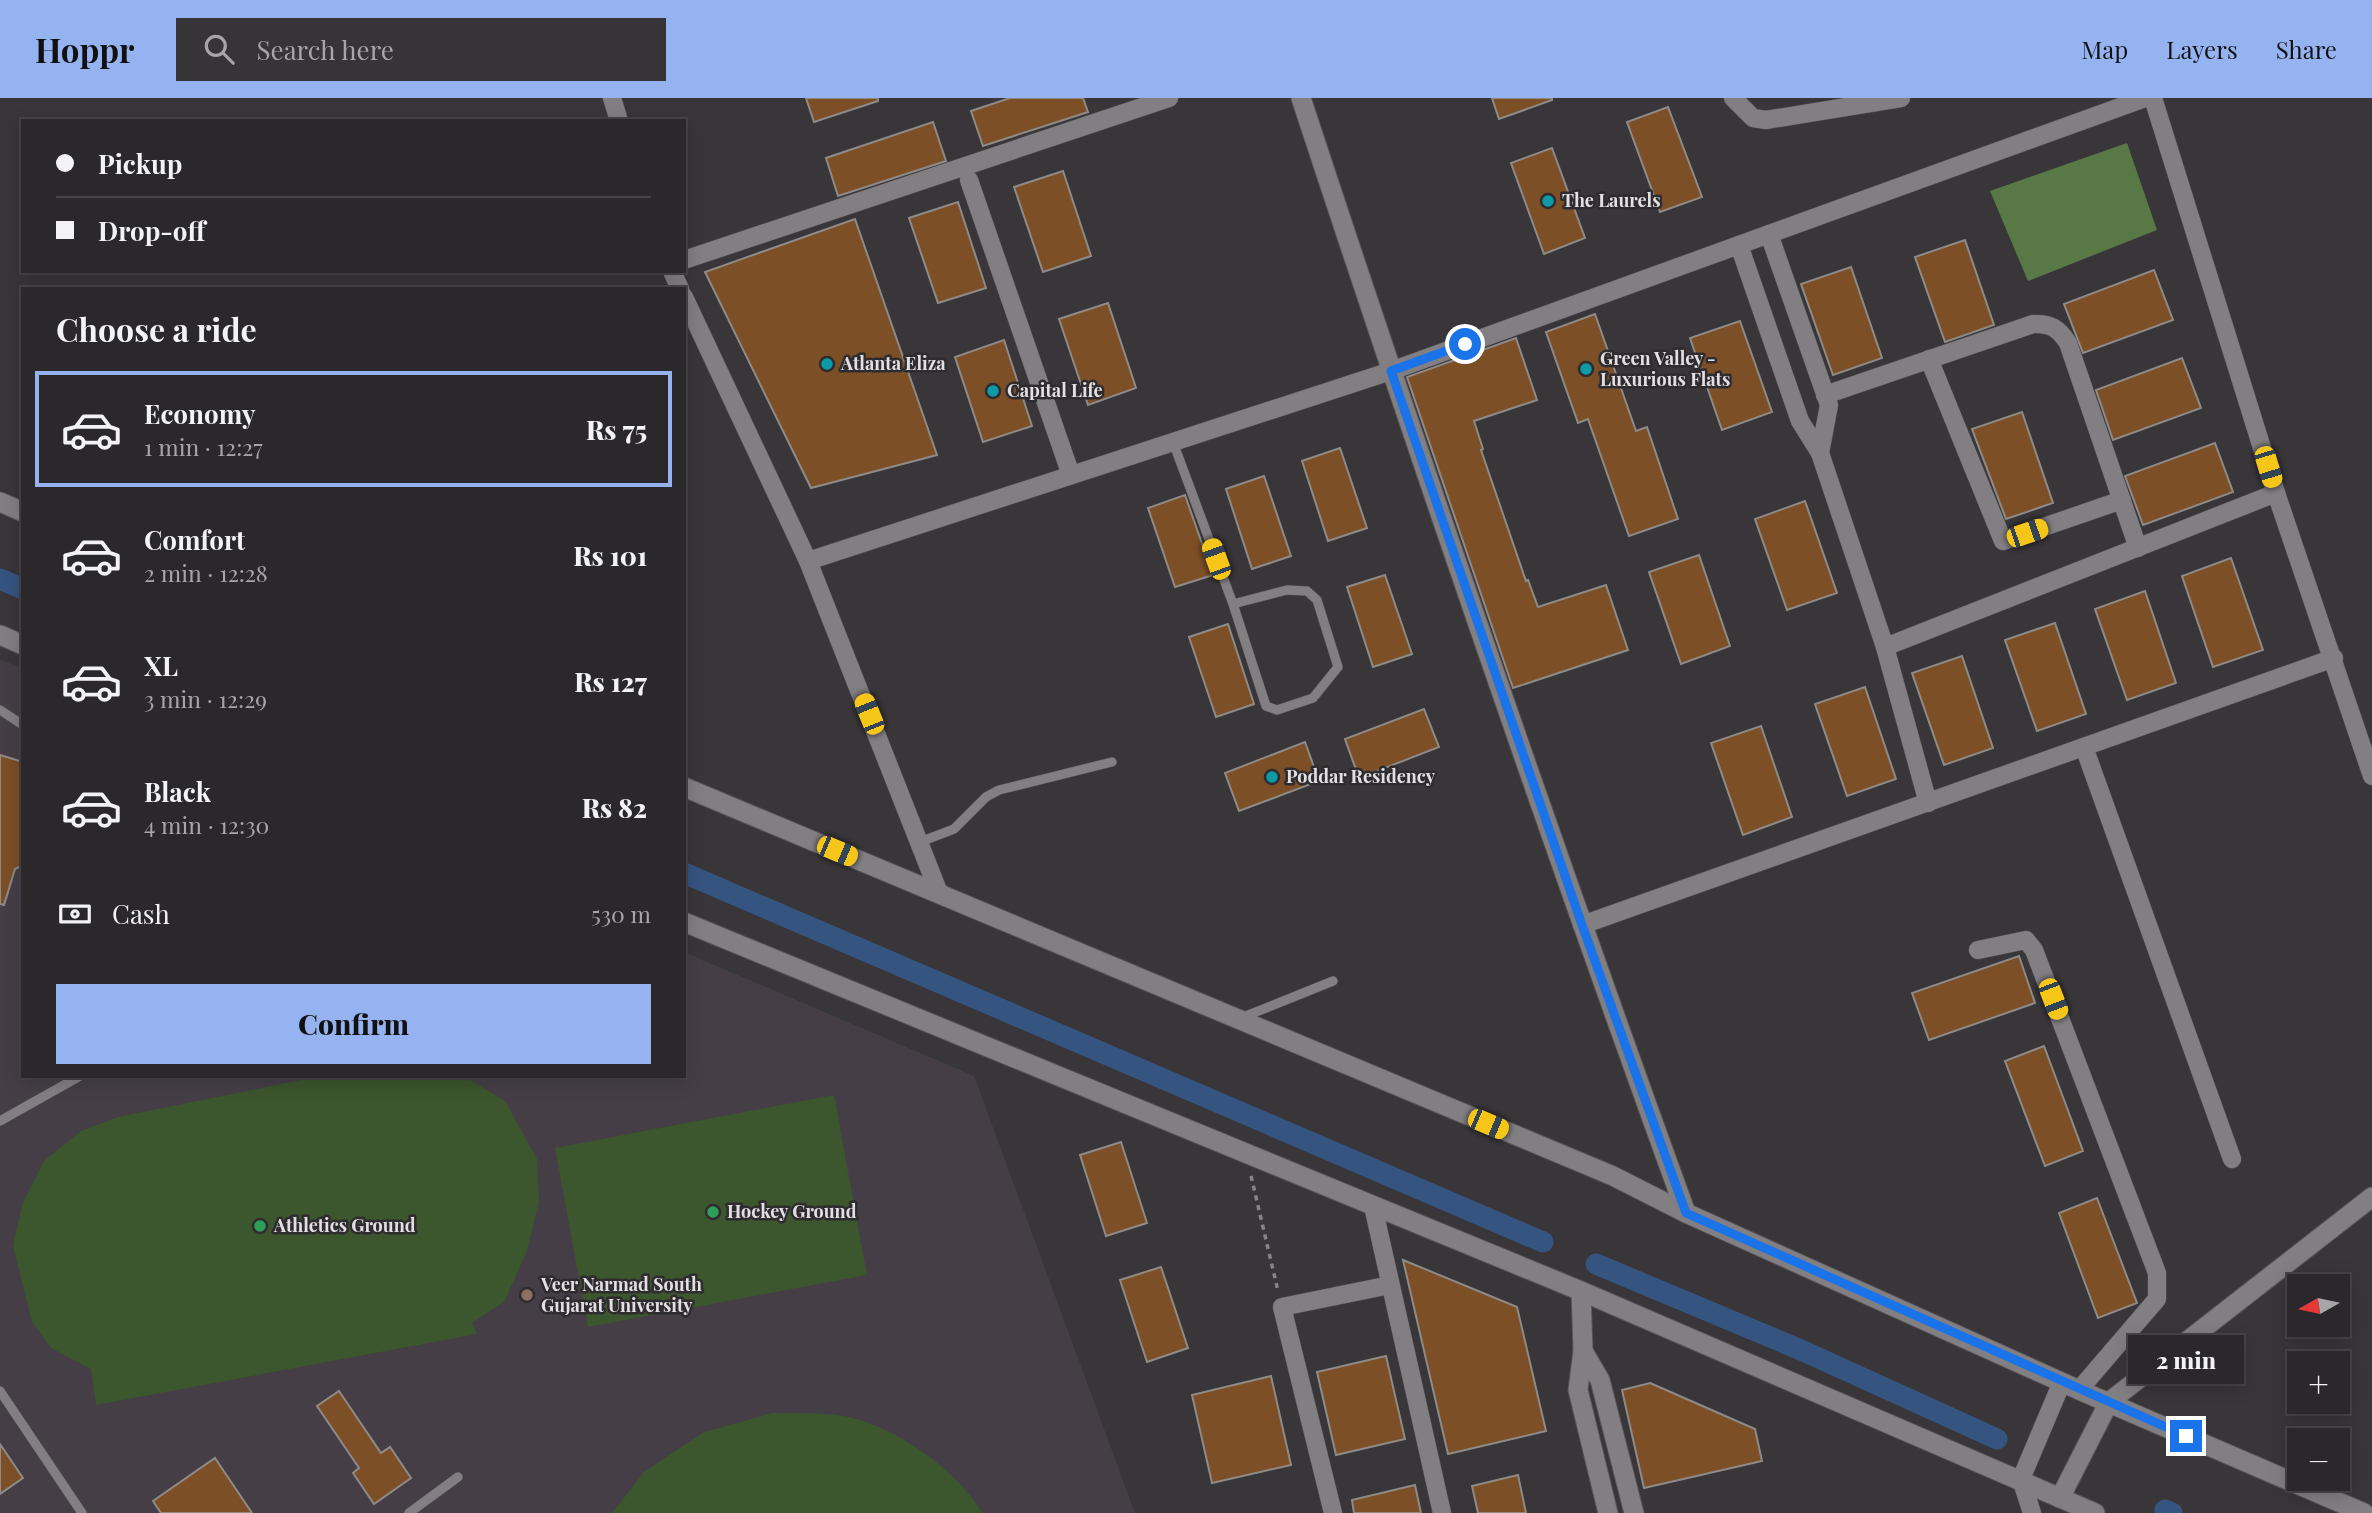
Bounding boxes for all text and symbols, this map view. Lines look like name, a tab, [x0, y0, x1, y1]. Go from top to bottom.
search box	[176, 18, 666, 81]
text: Hoppr	[35, 27, 134, 71]
icon: search	[200, 30, 238, 68]
text: Search here	[256, 32, 394, 67]
text: Map	[2082, 33, 2128, 65]
text: Layers	[2166, 33, 2238, 65]
text: Share	[2276, 33, 2337, 65]
text: Pickup	[98, 146, 182, 181]
place label: The Laurels	[1562, 188, 1661, 212]
marker: The Laurels	[1540, 193, 1556, 209]
text: Drop-off	[98, 213, 205, 248]
text: Choose a ride	[56, 307, 257, 350]
route start	[1449, 328, 1481, 360]
place label: Green Valley - Luxurious Flats	[1600, 346, 1730, 391]
place label: Atlanta Eliza	[840, 351, 946, 375]
marker: Atlanta Eliza	[819, 356, 835, 372]
marker: Green Valley - Luxurious Flats	[1578, 361, 1594, 377]
place label: Capital Life	[1007, 378, 1103, 402]
marker: Capital Life	[985, 383, 1001, 399]
text: Economy	[144, 396, 255, 431]
icon: car	[60, 398, 123, 461]
text: Rs 75	[586, 412, 647, 447]
text: 1 min · 12:27	[144, 431, 263, 462]
car	[2252, 444, 2285, 490]
car	[2004, 516, 2051, 550]
text: Comfort	[144, 522, 245, 557]
icon: car	[60, 524, 123, 587]
car	[1199, 536, 1234, 582]
text: Rs 101	[573, 538, 647, 573]
text: 2 min · 12:28	[144, 557, 268, 588]
text: XL	[144, 648, 178, 683]
icon: car	[60, 650, 123, 713]
text: Rs 127	[574, 664, 647, 699]
text: 3 min · 12:29	[144, 683, 267, 714]
car	[852, 691, 887, 737]
place label: Poddar Residency	[1286, 764, 1436, 788]
marker: Poddar Residency	[1264, 769, 1280, 785]
text: Black	[144, 774, 211, 809]
icon: car	[60, 776, 123, 839]
text: Rs 82	[582, 790, 647, 825]
text: 4 min · 12:30	[144, 809, 269, 840]
car	[814, 833, 861, 869]
icon: cash	[56, 895, 94, 933]
text: Cash	[112, 896, 170, 931]
text: 530 m	[591, 898, 651, 929]
car	[2036, 976, 2071, 1022]
button: Confirm	[56, 984, 651, 1064]
car	[1465, 1106, 1512, 1142]
place label: Hockey Ground	[727, 1199, 857, 1223]
marker: Hockey Ground	[705, 1204, 721, 1220]
place label: Athletics Ground	[273, 1213, 416, 1237]
marker: Athletics Ground	[252, 1218, 268, 1234]
place label: Veer Narmad South Gujarat University	[540, 1272, 702, 1317]
north arrow	[2287, 1274, 2350, 1337]
map controls	[2287, 1274, 2350, 1491]
marker: Veer Narmad South Gujarat University	[519, 1287, 535, 1303]
callout: 2 min	[2128, 1334, 2244, 1384]
text: 2 min	[2156, 1344, 2216, 1375]
button: +	[2287, 1351, 2350, 1414]
route end	[2170, 1420, 2202, 1452]
button: −	[2287, 1428, 2350, 1491]

